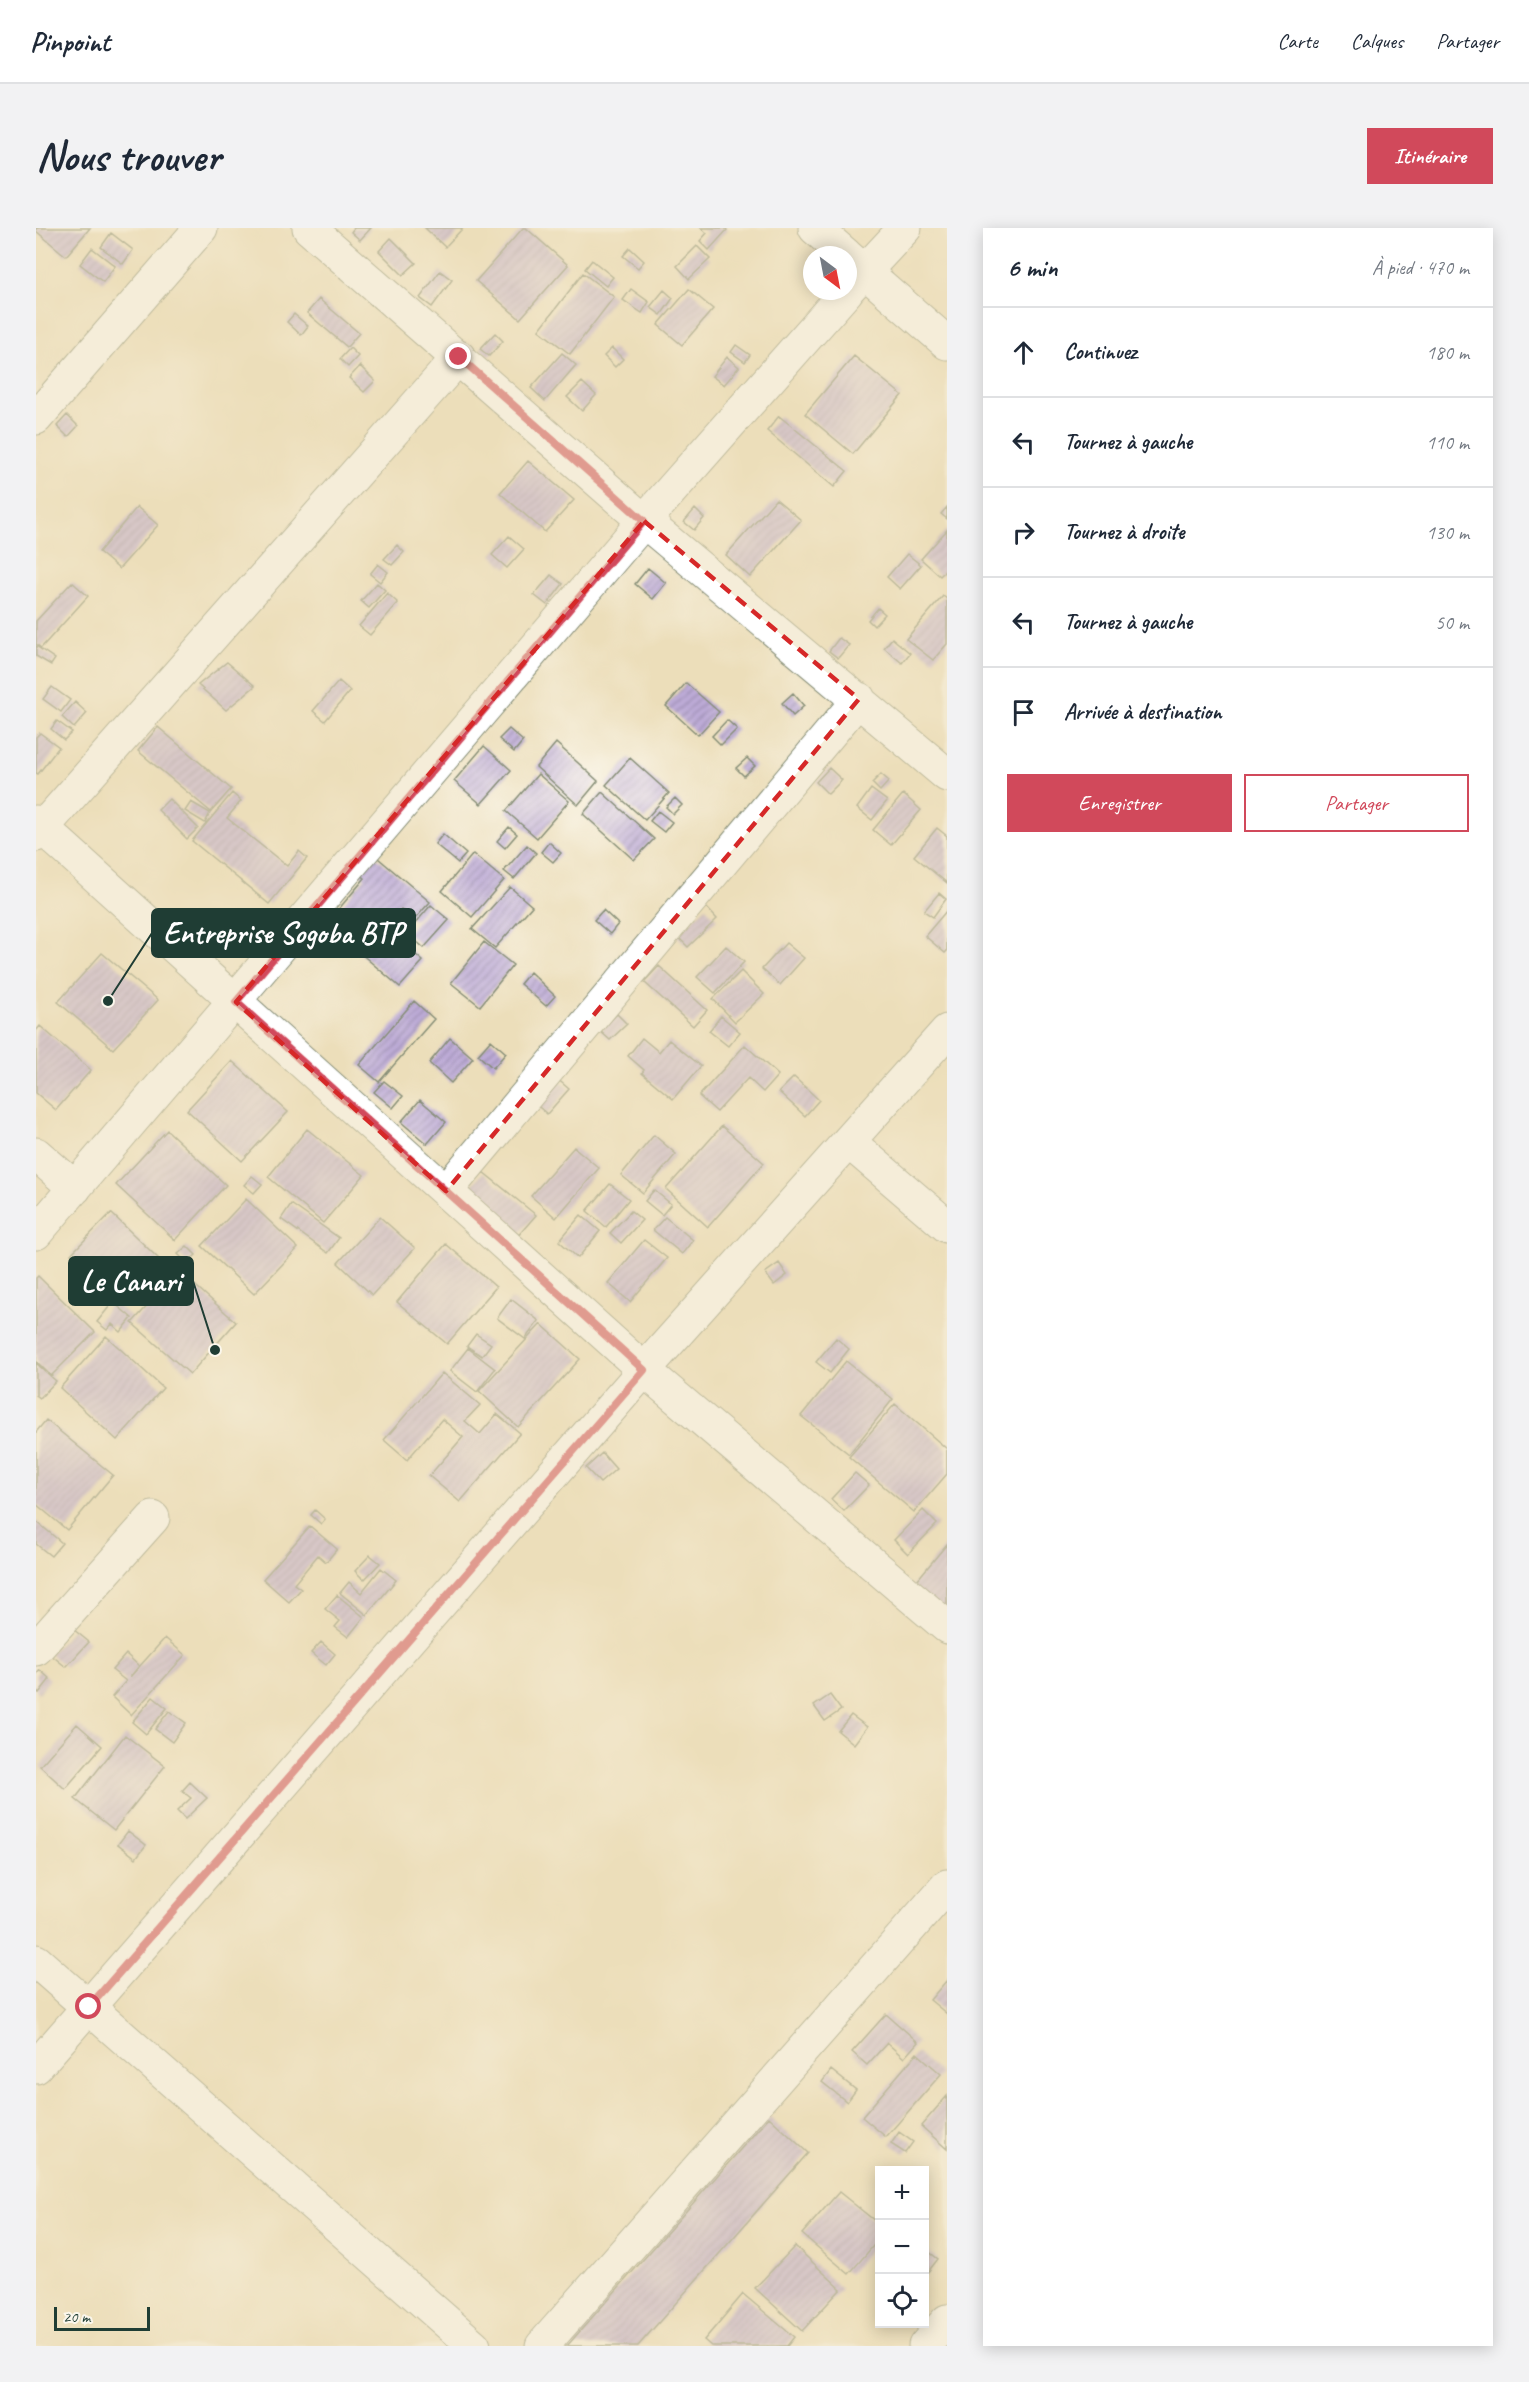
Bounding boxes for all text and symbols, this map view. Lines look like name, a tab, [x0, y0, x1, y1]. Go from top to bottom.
text: Pinpoint	[30, 24, 110, 59]
text: Carte	[1277, 28, 1318, 54]
text: Calques	[1351, 28, 1403, 54]
text: Partager	[1436, 28, 1499, 54]
button: Itinéraire	[1367, 128, 1493, 184]
text: Nous trouver	[36, 130, 220, 183]
north arrow	[803, 246, 857, 300]
text: 6 min	[1007, 251, 1057, 284]
text: À pied · 470 m	[1372, 255, 1469, 280]
icon: ahead	[1007, 336, 1040, 369]
text: Continuez	[1064, 338, 1137, 366]
text: 180 m	[1426, 340, 1469, 365]
route end	[445, 343, 471, 369]
icon: left	[1007, 426, 1040, 459]
text: Tournez à gauche	[1064, 428, 1192, 456]
text: 110 m	[1426, 430, 1469, 455]
icon: right	[1007, 516, 1040, 549]
text: Tournez à droite	[1064, 518, 1184, 546]
text: 130 m	[1426, 520, 1469, 545]
icon: left	[1007, 606, 1040, 639]
text: Tournez à gauche	[1064, 608, 1192, 636]
text: 50 m	[1435, 610, 1469, 635]
icon: arrive	[1007, 696, 1040, 729]
text: Arrivée à destination	[1064, 698, 1222, 726]
button: Enregistrer	[1007, 774, 1232, 832]
button: Partager	[1244, 774, 1469, 832]
callout: Entreprise Sogoba BTP	[152, 909, 415, 957]
text: Entreprise Sogoba BTP	[163, 914, 408, 952]
callout: Le Canari	[69, 1257, 193, 1305]
text: Le Canari	[81, 1262, 185, 1300]
route start	[75, 1993, 101, 2019]
map controls	[875, 2166, 929, 2328]
button: +	[875, 2166, 929, 2220]
button: −	[875, 2220, 929, 2274]
button: locate	[875, 2274, 929, 2328]
scale bar	[54, 2304, 150, 2332]
text: 20 m	[63, 2307, 90, 2327]

